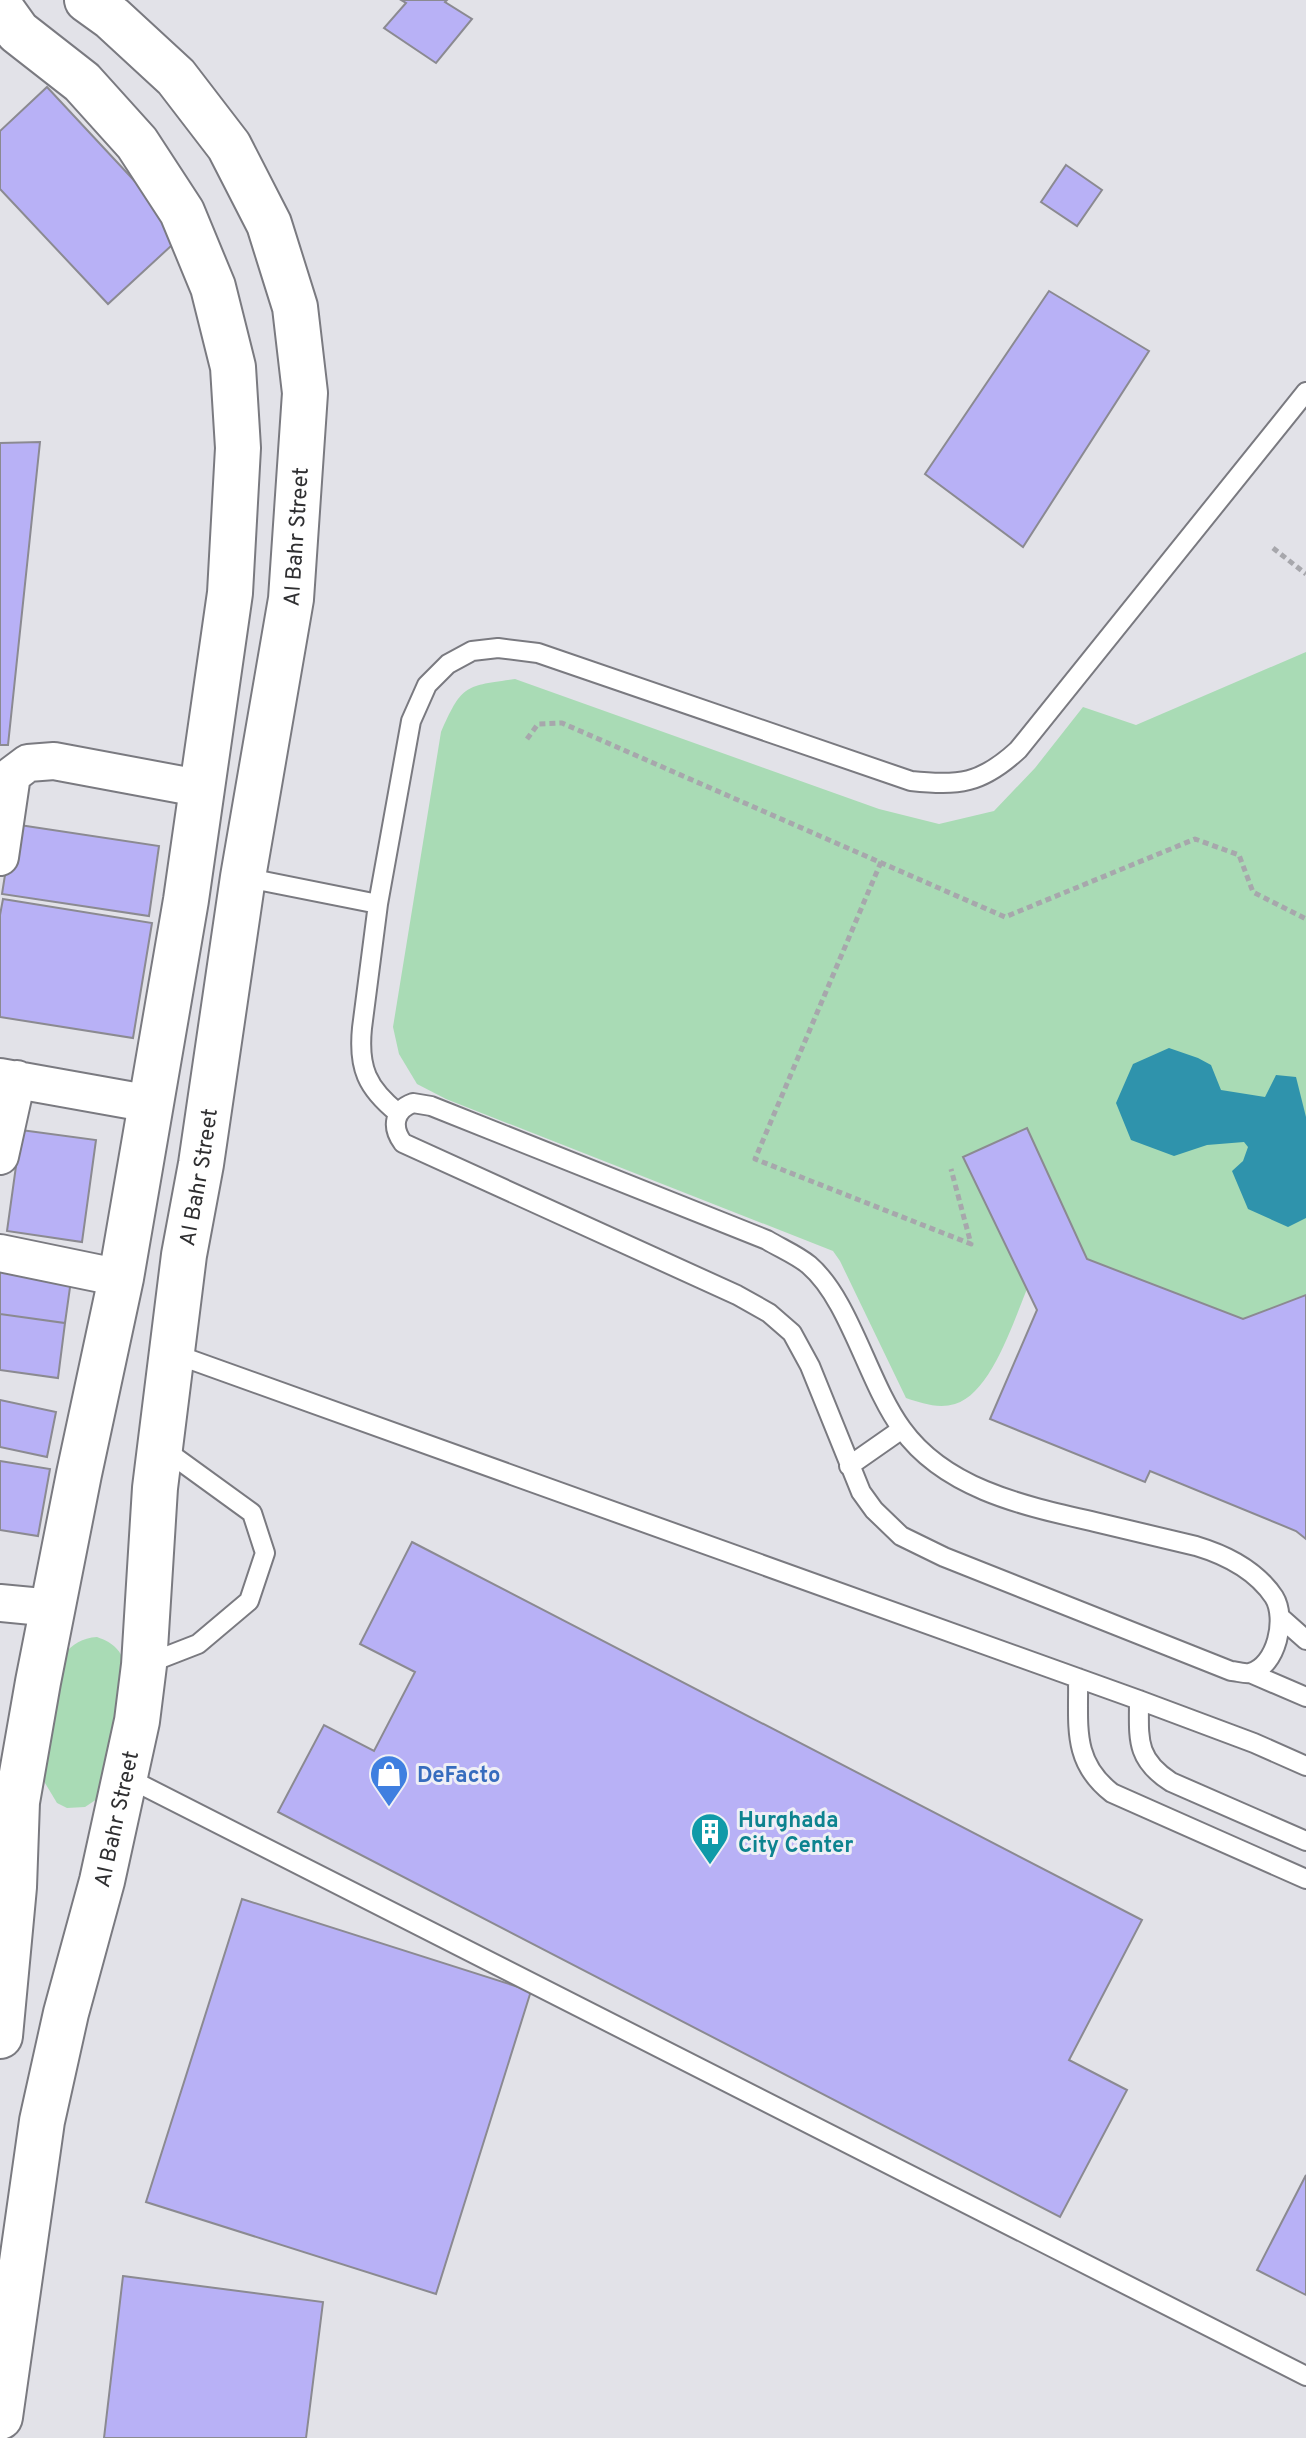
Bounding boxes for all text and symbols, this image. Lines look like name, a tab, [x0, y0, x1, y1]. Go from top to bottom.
street label: Al Bahr Street	[280, 467, 316, 607]
street label: Al Bahr Street	[175, 1107, 225, 1248]
street label: Al Bahr Street	[90, 1749, 146, 1890]
shop icon: DeFacto	[368, 1753, 410, 1808]
place label: DeFacto	[417, 1763, 500, 1790]
place label: Hurghada City Center	[738, 1808, 854, 1860]
building icon: Hurghada City Center	[689, 1811, 731, 1866]

